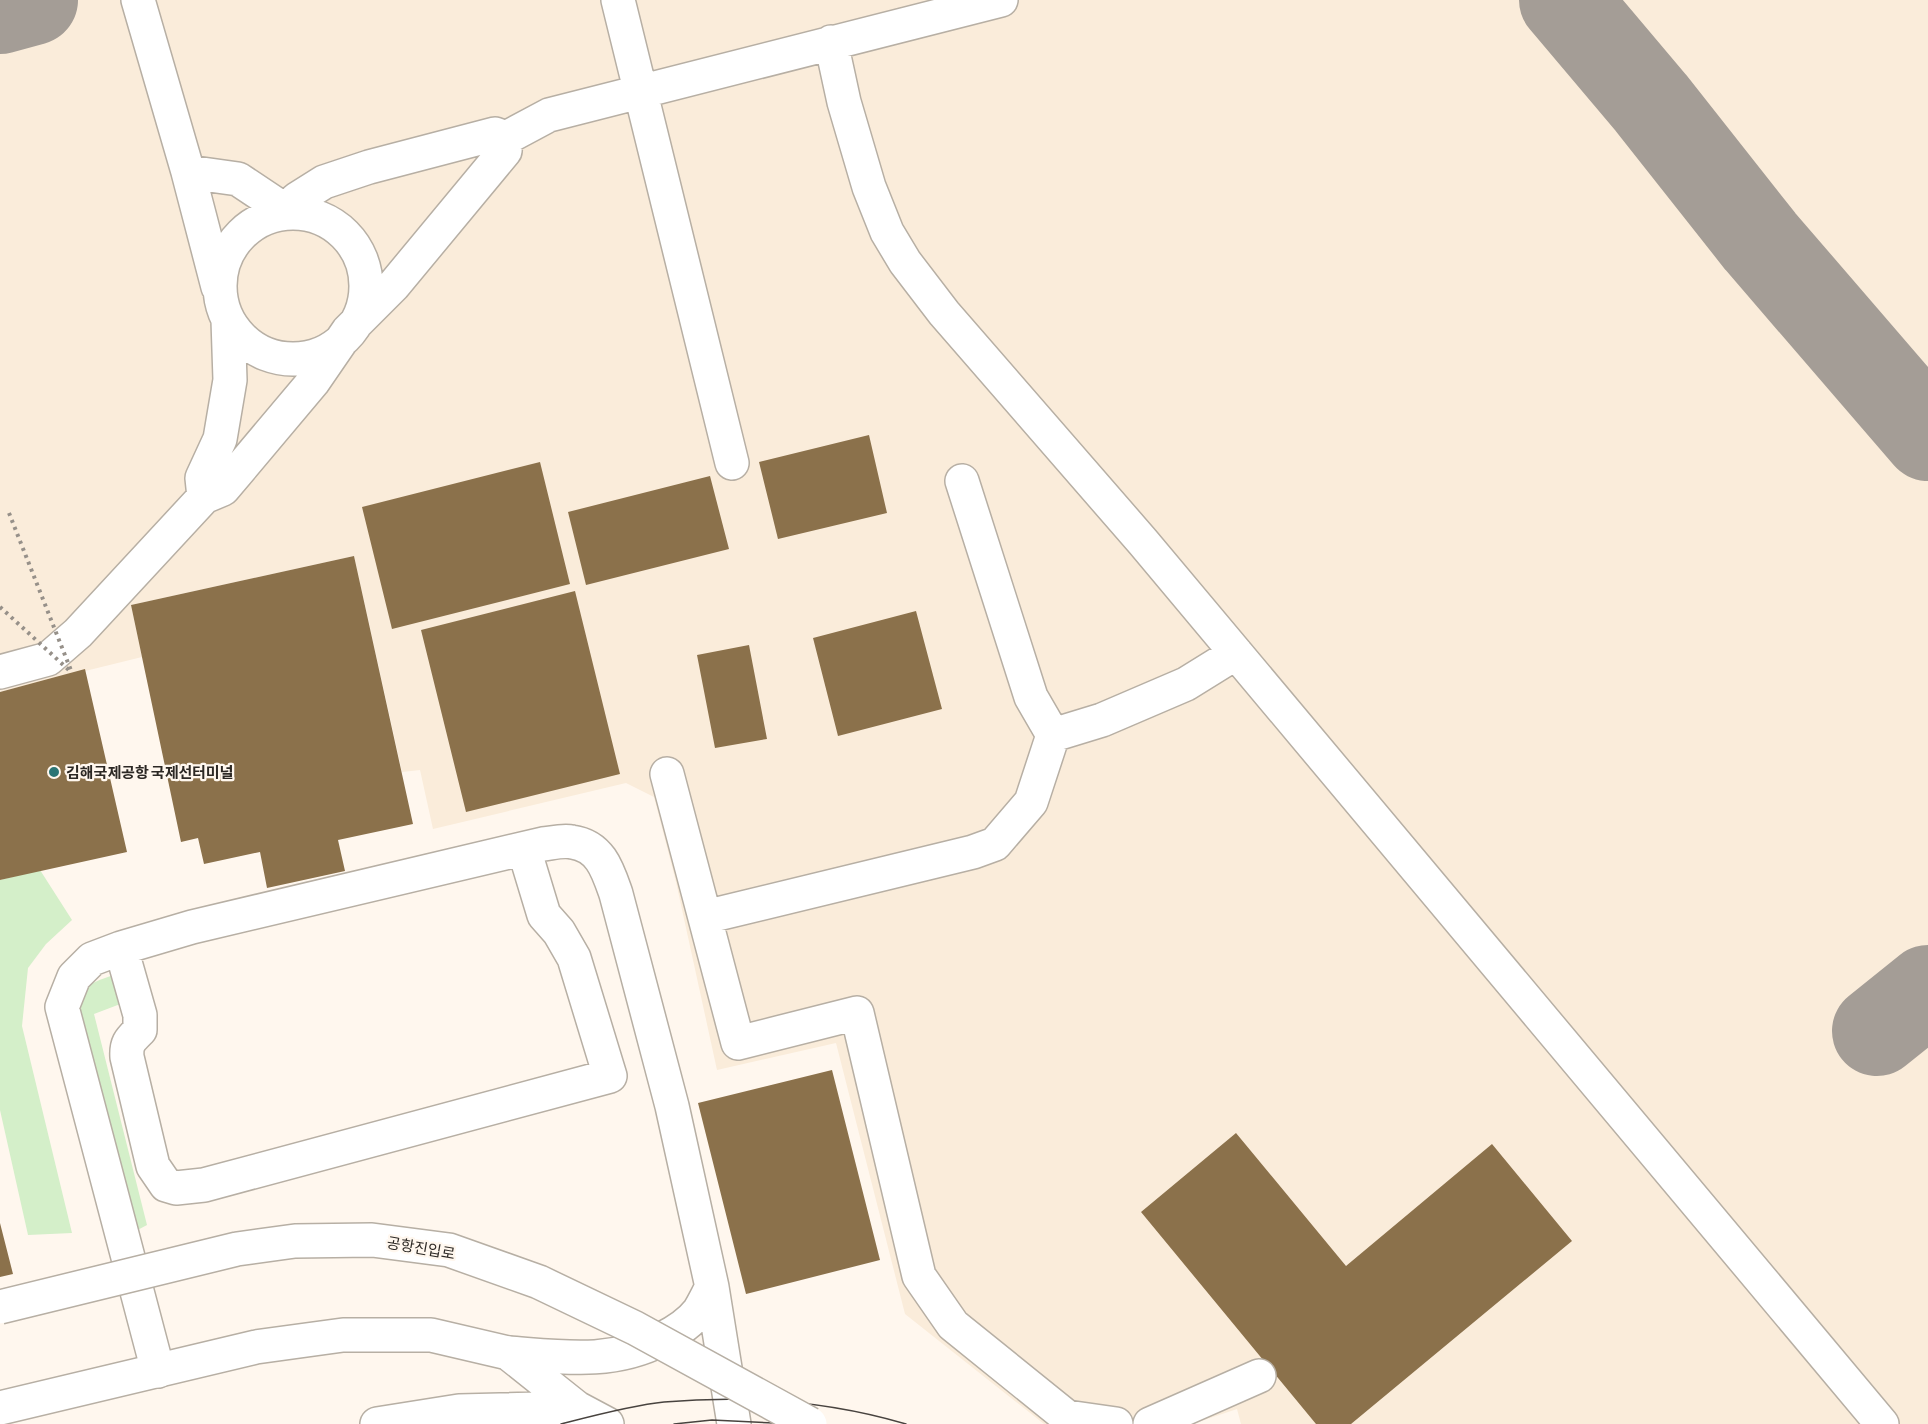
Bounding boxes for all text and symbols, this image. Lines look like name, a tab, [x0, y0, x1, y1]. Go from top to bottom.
place label: 김해국제공항 국제선터미널	[66, 764, 234, 781]
marker: 김해국제공항 국제선터미널	[47, 765, 61, 779]
street label: 공항진입로	[386, 1234, 456, 1262]

